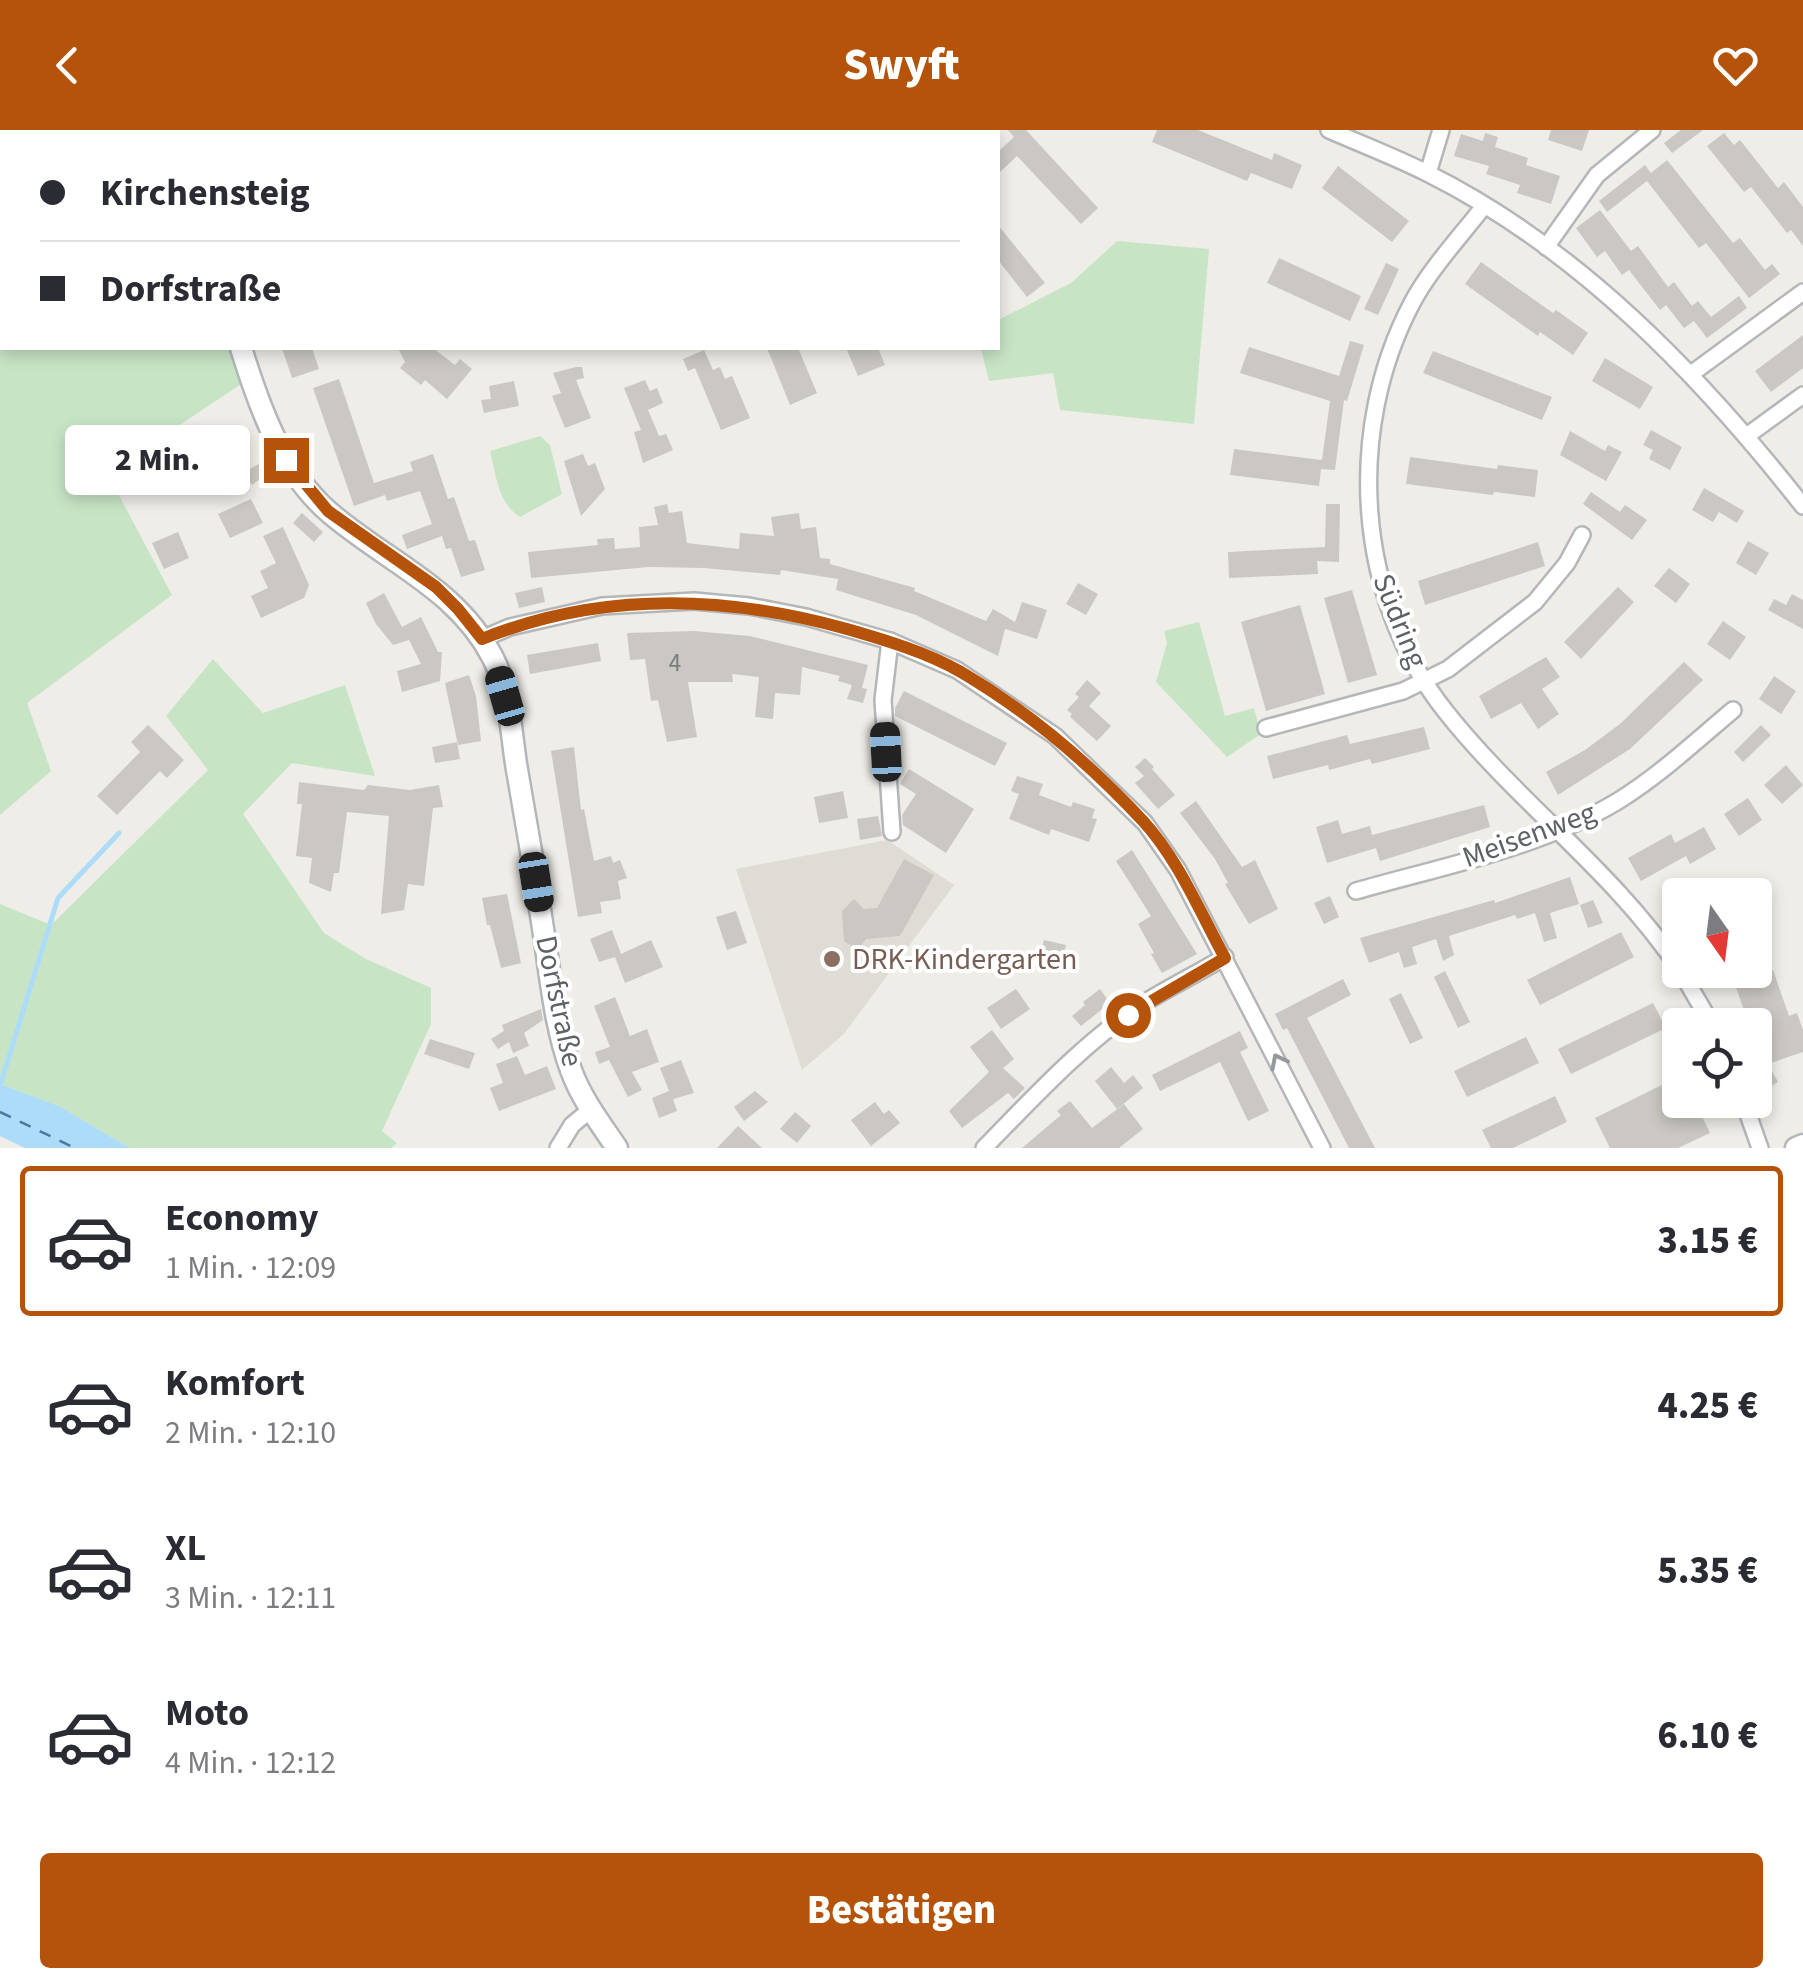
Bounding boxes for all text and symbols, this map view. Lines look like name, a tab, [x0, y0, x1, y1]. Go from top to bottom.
text: Swyft	[843, 33, 960, 97]
icon: back	[40, 38, 95, 93]
icon: heart	[1708, 38, 1763, 93]
text: Kirchensteig	[100, 166, 310, 220]
text: Dorfstraße	[100, 262, 281, 316]
callout: 2 Min.	[66, 425, 251, 495]
text: 2 Min.	[115, 437, 200, 483]
route end	[264, 438, 309, 483]
street label: Südring	[1362, 567, 1438, 675]
house number: 4	[669, 645, 681, 681]
car	[482, 663, 528, 729]
car	[869, 721, 903, 783]
street label: Meisenweg	[1456, 791, 1602, 879]
car	[516, 850, 556, 914]
north arrow	[1662, 878, 1772, 988]
map controls	[1662, 878, 1772, 1118]
street label: Dorfstraße	[524, 932, 594, 1070]
place label: DRK-Kindergarten	[852, 938, 1077, 981]
marker: DRK-Kindergarten	[821, 948, 843, 970]
route start	[1106, 993, 1151, 1038]
button: locate	[1662, 1008, 1772, 1118]
one-way arrow	[1270, 1053, 1290, 1071]
text: Economy	[165, 1191, 318, 1245]
icon: car	[45, 1196, 135, 1286]
text: 3.15 €	[1657, 1214, 1758, 1268]
text: 1 Min. · 12:09	[165, 1245, 336, 1291]
text: Komfort	[165, 1356, 305, 1410]
icon: car	[45, 1361, 135, 1451]
text: 4.25 €	[1657, 1379, 1758, 1433]
text: 2 Min. · 12:10	[165, 1410, 336, 1456]
text: XL	[165, 1521, 206, 1575]
icon: car	[45, 1526, 135, 1616]
text: 5.35 €	[1657, 1544, 1758, 1598]
text: 3 Min. · 12:11	[165, 1575, 336, 1621]
text: Moto	[165, 1686, 249, 1740]
icon: car	[45, 1691, 135, 1781]
text: 6.10 €	[1657, 1709, 1758, 1763]
text: 4 Min. · 12:12	[165, 1740, 336, 1786]
button: Bestätigen	[40, 1853, 1763, 1968]

